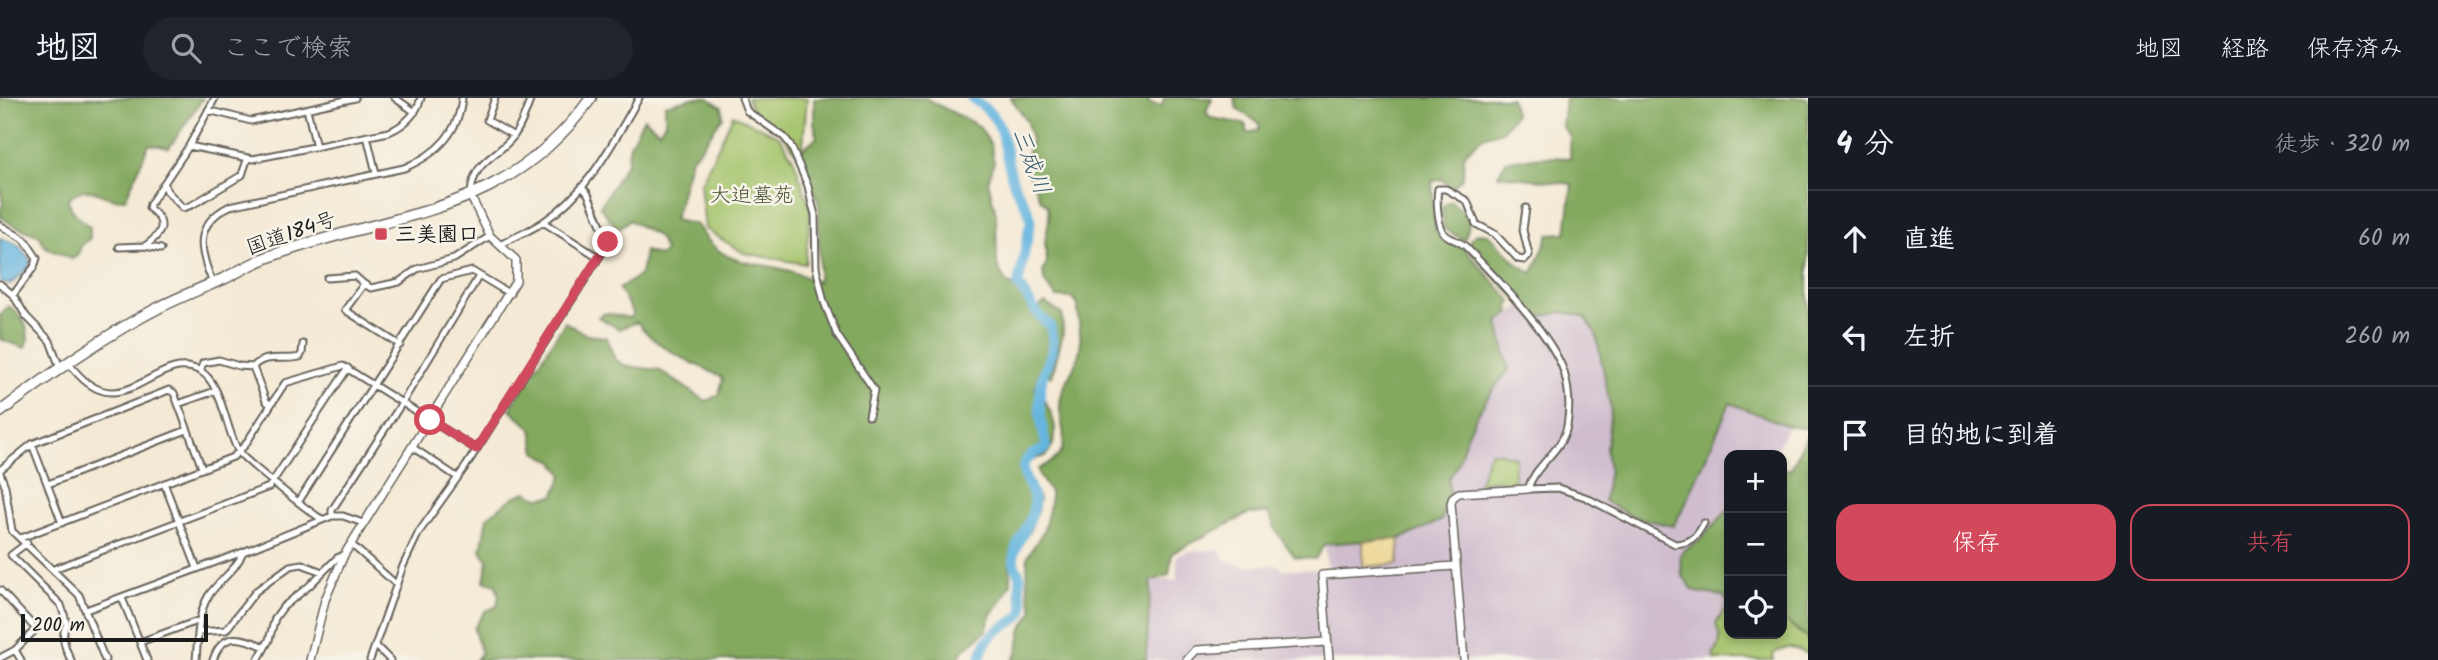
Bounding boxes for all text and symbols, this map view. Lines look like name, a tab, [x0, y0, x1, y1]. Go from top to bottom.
search box	[143, 17, 633, 80]
text: 地図	[35, 23, 101, 76]
text: ここで検索	[223, 28, 353, 70]
icon: search	[167, 29, 205, 67]
text: 地図	[2135, 30, 2183, 69]
text: 経路	[2221, 30, 2269, 69]
text: 保存済み	[2307, 30, 2403, 69]
text: 4 分	[1836, 121, 1894, 169]
water label: 三成川	[1001, 123, 1059, 200]
text: 徒歩 · 320 m	[2275, 127, 2410, 163]
park label: 大迫墓苑	[710, 180, 794, 213]
street label: 国道184号	[242, 204, 341, 265]
place label: 三美園口	[395, 219, 479, 252]
text: 直進	[1903, 219, 1955, 261]
icon: ahead	[1836, 220, 1874, 258]
text: 60 m	[2358, 221, 2410, 257]
marker: 三美園口	[373, 226, 389, 242]
route end	[592, 226, 623, 257]
text: 左折	[1903, 317, 1955, 359]
icon: left	[1836, 318, 1874, 356]
text: 260 m	[2345, 319, 2410, 355]
route start	[414, 404, 445, 435]
text: 目的地に到着	[1903, 415, 2059, 457]
icon: arrive	[1836, 416, 1874, 454]
map controls	[1724, 450, 1787, 639]
button: +	[1724, 450, 1787, 513]
button: 保存	[1836, 504, 2116, 581]
button: 共有	[2130, 504, 2410, 581]
button: −	[1724, 513, 1787, 576]
button: locate	[1724, 576, 1787, 639]
scale bar	[21, 611, 208, 643]
text: 200 m	[32, 611, 85, 641]

